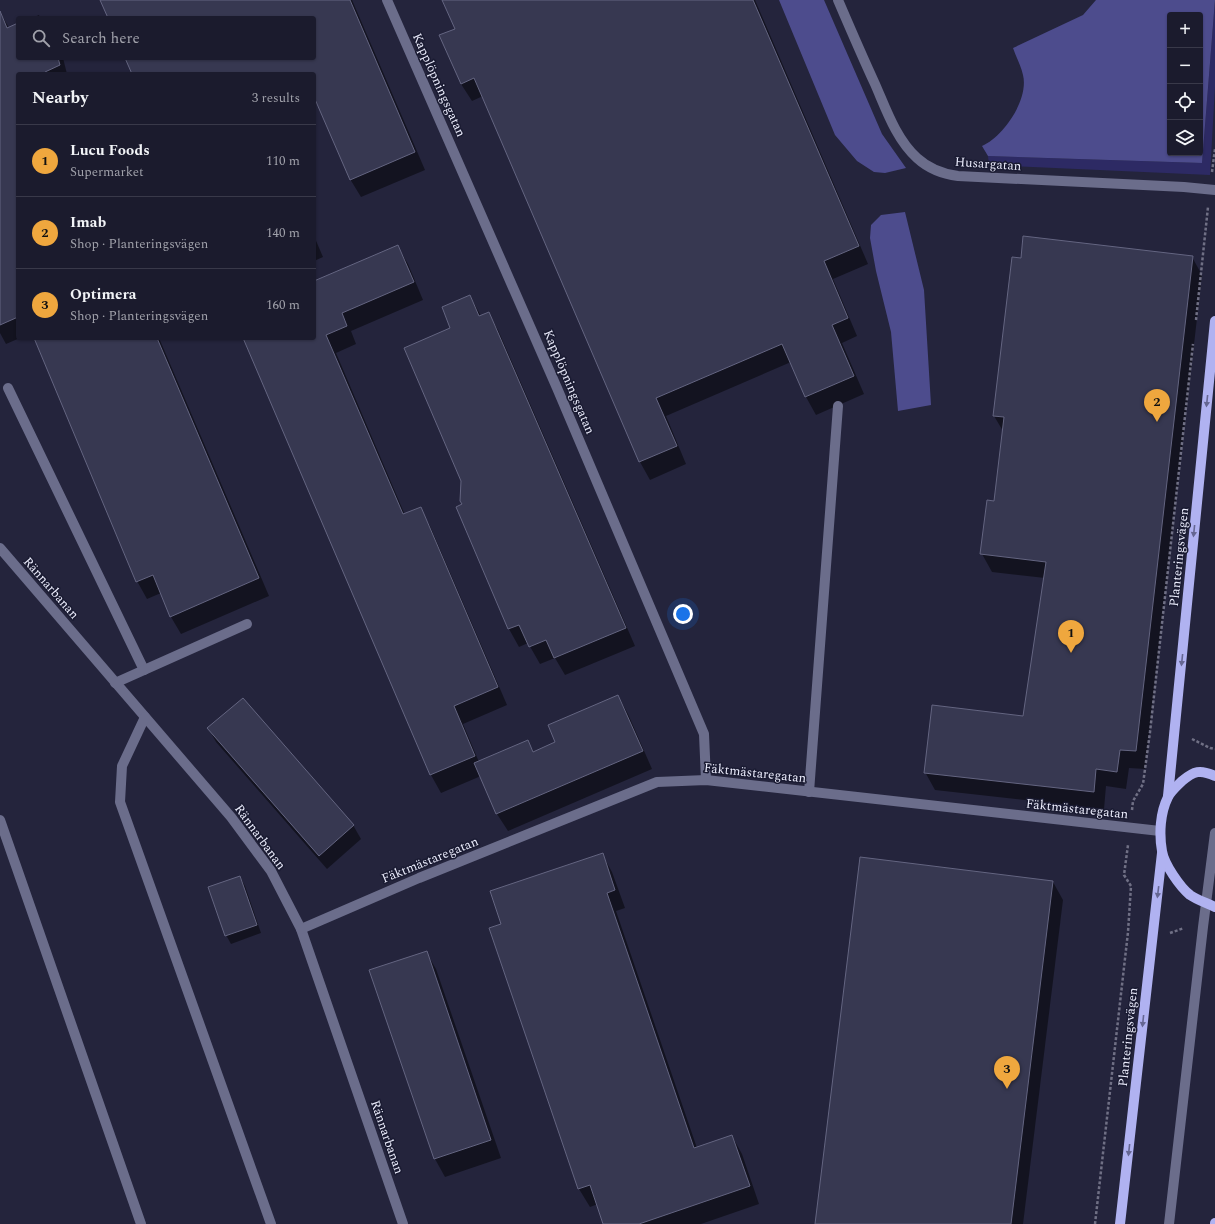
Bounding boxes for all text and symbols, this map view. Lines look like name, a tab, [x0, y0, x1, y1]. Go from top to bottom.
map controls	[1167, 12, 1203, 156]
button: +	[1167, 12, 1203, 48]
search box	[16, 16, 316, 60]
icon: search	[30, 27, 52, 49]
text: Search here	[62, 27, 140, 50]
street label: Kapplöpningsgatan	[407, 30, 471, 141]
button: −	[1167, 48, 1203, 84]
button: locate	[1167, 84, 1203, 120]
text: Nearby	[32, 85, 88, 111]
text: 3 results	[252, 88, 300, 108]
button: layers	[1167, 120, 1203, 156]
text: Lucu Foods	[70, 139, 150, 162]
text: 1	[41, 151, 49, 171]
text: 110 m	[266, 151, 300, 171]
street label: Husargatan	[954, 152, 1022, 176]
text: Supermarket	[70, 162, 144, 182]
text: Imab	[70, 211, 106, 234]
text: 2	[41, 223, 49, 243]
text: 140 m	[266, 223, 300, 243]
text: Shop · Planteringsvägen	[70, 234, 208, 254]
text: Optimera	[70, 283, 137, 306]
text: 3	[41, 295, 49, 315]
text: 160 m	[266, 295, 300, 315]
text: Shop · Planteringsvägen	[70, 306, 208, 326]
street label: Kapplöpningsgatan	[538, 327, 600, 438]
pin: 2	[1144, 389, 1170, 422]
one-way arrow	[1204, 395, 1210, 407]
street label: Planteringsvägen	[1164, 506, 1194, 608]
one-way arrow	[1191, 525, 1198, 537]
street label: Rännarbanan	[18, 552, 84, 624]
your location	[673, 604, 693, 624]
pin: 1	[1058, 620, 1084, 653]
one-way arrow	[1178, 654, 1185, 666]
street label: Fäktmästaregatan	[703, 758, 808, 788]
street label: Fäktmästaregatan	[1025, 794, 1130, 824]
street label: Rännarbanan	[229, 800, 291, 874]
street label: Fäktmästaregatan	[379, 831, 482, 889]
one-way arrow	[1155, 886, 1161, 898]
street label: Planteringsvägen	[1113, 986, 1143, 1088]
one-way arrow	[1140, 1015, 1146, 1027]
pin: 3	[994, 1056, 1020, 1089]
street label: Rännarbanan	[365, 1097, 409, 1177]
one-way arrow	[1125, 1144, 1132, 1156]

